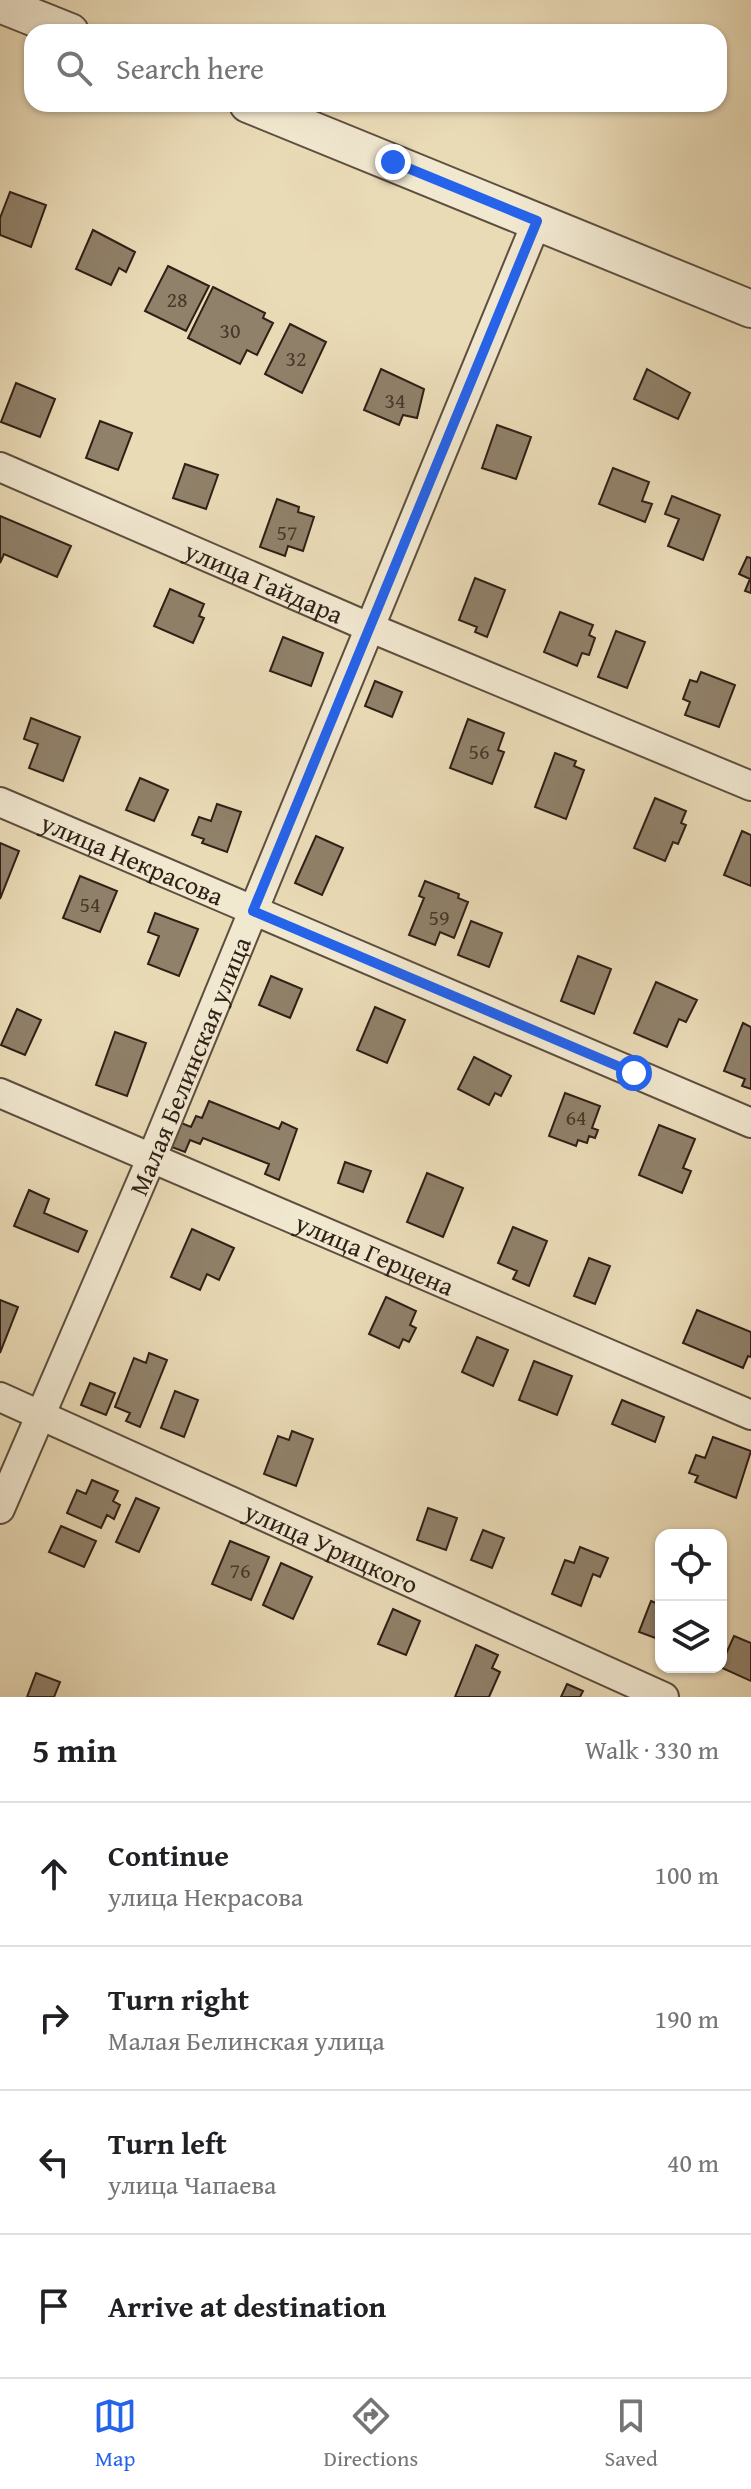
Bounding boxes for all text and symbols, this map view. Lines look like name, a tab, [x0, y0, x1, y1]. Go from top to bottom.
search box	[24, 24, 727, 112]
icon: search	[52, 46, 96, 90]
text: Search here	[116, 46, 264, 90]
route end	[375, 144, 411, 180]
house number: 28	[166, 283, 188, 315]
house number: 30	[219, 314, 241, 346]
house number: 32	[285, 342, 307, 374]
house number: 34	[384, 384, 406, 416]
house number: 57	[276, 516, 298, 548]
street label: улица Гайдара	[178, 530, 350, 633]
house number: 56	[468, 735, 490, 767]
street label: улица Некрасова	[34, 802, 230, 915]
house number: 54	[79, 888, 101, 920]
house number: 59	[428, 901, 450, 933]
street label: Малая Белинская улица	[118, 930, 260, 1201]
route start	[616, 1055, 652, 1091]
house number: 64	[565, 1101, 587, 1133]
street label: улица Герцена	[289, 1202, 461, 1305]
street label: улица Урицкого	[237, 1490, 425, 1603]
map controls	[655, 1529, 727, 1673]
button: locate	[655, 1529, 727, 1601]
house number: 76	[229, 1554, 251, 1586]
button: layers	[655, 1601, 727, 1673]
text: 5 min	[32, 1725, 117, 1774]
text: Walk · 330 m	[585, 1730, 719, 1769]
text: Continue	[108, 1833, 229, 1877]
icon: ahead	[32, 1852, 76, 1896]
text: 100 m	[654, 1855, 719, 1894]
text: улица Некрасова	[108, 1877, 303, 1916]
text: Turn right	[108, 1977, 249, 2021]
icon: right	[32, 1996, 76, 2040]
text: 190 m	[654, 1999, 719, 2038]
text: Малая Белинская улица	[108, 2021, 385, 2060]
text: Turn left	[108, 2121, 227, 2165]
icon: left	[32, 2140, 76, 2184]
text: 40 m	[667, 2143, 719, 2182]
text: улица Чапаева	[108, 2165, 276, 2204]
icon: arrive	[32, 2284, 76, 2328]
text: Arrive at destination	[108, 2284, 386, 2328]
tab: Map	[93, 2394, 137, 2474]
tab: Directions	[324, 2394, 418, 2474]
tab: Saved	[605, 2394, 658, 2474]

